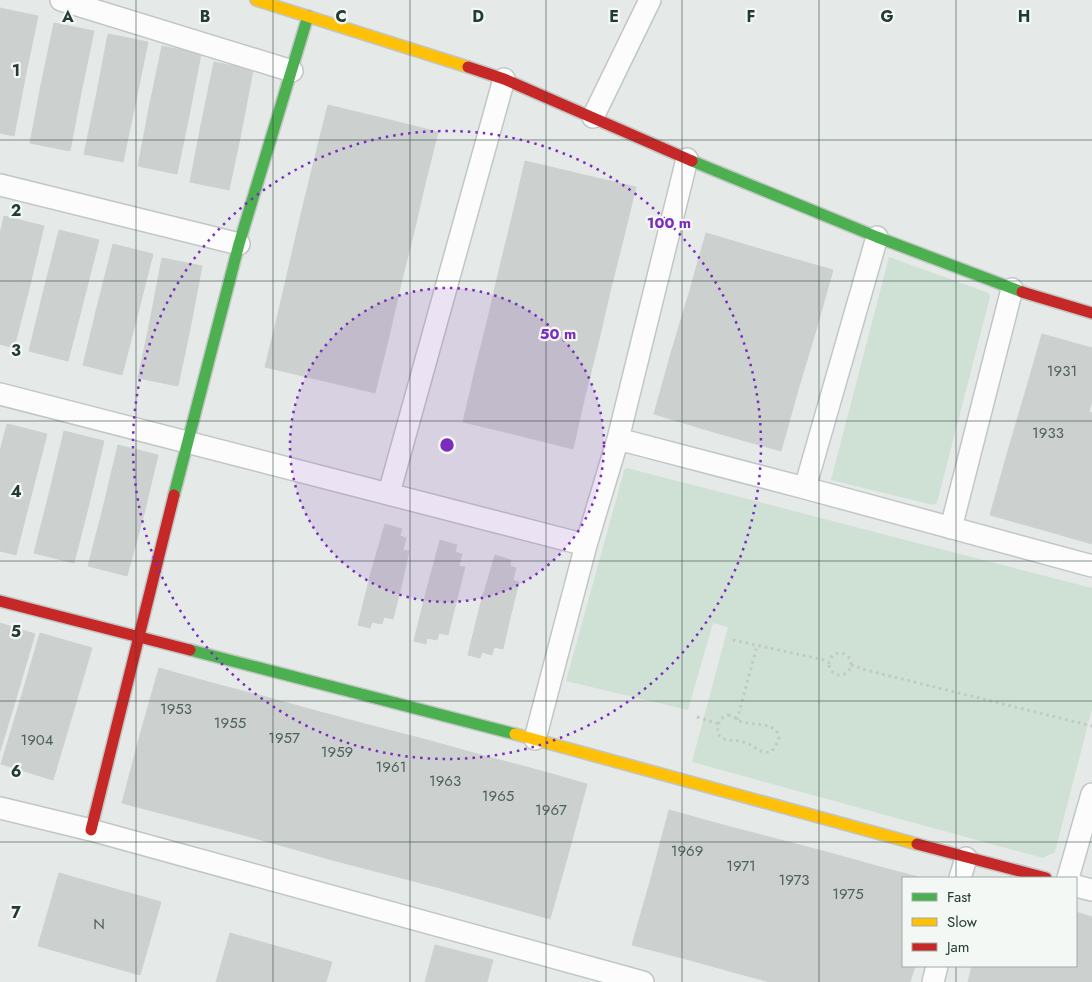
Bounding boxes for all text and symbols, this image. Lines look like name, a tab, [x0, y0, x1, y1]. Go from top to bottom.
text: A	[61, 5, 74, 28]
text: B	[200, 5, 210, 28]
text: C	[335, 5, 347, 28]
text: D	[472, 5, 484, 28]
text: E	[609, 5, 619, 28]
text: F	[747, 5, 755, 28]
text: G	[880, 5, 894, 28]
text: H	[1018, 5, 1030, 28]
text: 1	[12, 59, 20, 82]
text: 2	[11, 199, 21, 222]
text: 100 m	[647, 212, 691, 234]
text: 50 m	[540, 323, 576, 345]
text: 3	[11, 339, 21, 362]
house number: 1931	[1047, 360, 1077, 382]
house number: 1933	[1032, 422, 1064, 444]
centre of rings	[438, 436, 456, 454]
text: 4	[10, 480, 22, 503]
text: 5	[11, 620, 21, 643]
house number: 1953	[160, 698, 192, 720]
house number: 1955	[214, 712, 246, 734]
house number: 1957	[268, 727, 300, 749]
house number: 1904	[20, 729, 54, 751]
house number: 1959	[321, 741, 353, 763]
house number: 1961	[376, 756, 406, 778]
text: 6	[11, 760, 21, 783]
house number: 1963	[429, 770, 461, 792]
house number: 1965	[482, 785, 514, 807]
house number: 1967	[535, 799, 567, 821]
house number: 1969	[671, 840, 703, 862]
house number: 1971	[726, 855, 756, 877]
house number: 1973	[778, 869, 810, 891]
legend	[902, 877, 1077, 967]
house number: 1975	[832, 883, 864, 905]
text: Fast	[947, 886, 971, 908]
text: 7	[11, 901, 21, 924]
text: Slow	[947, 911, 978, 933]
house number: N	[93, 913, 105, 935]
text: Jam	[945, 936, 970, 958]

